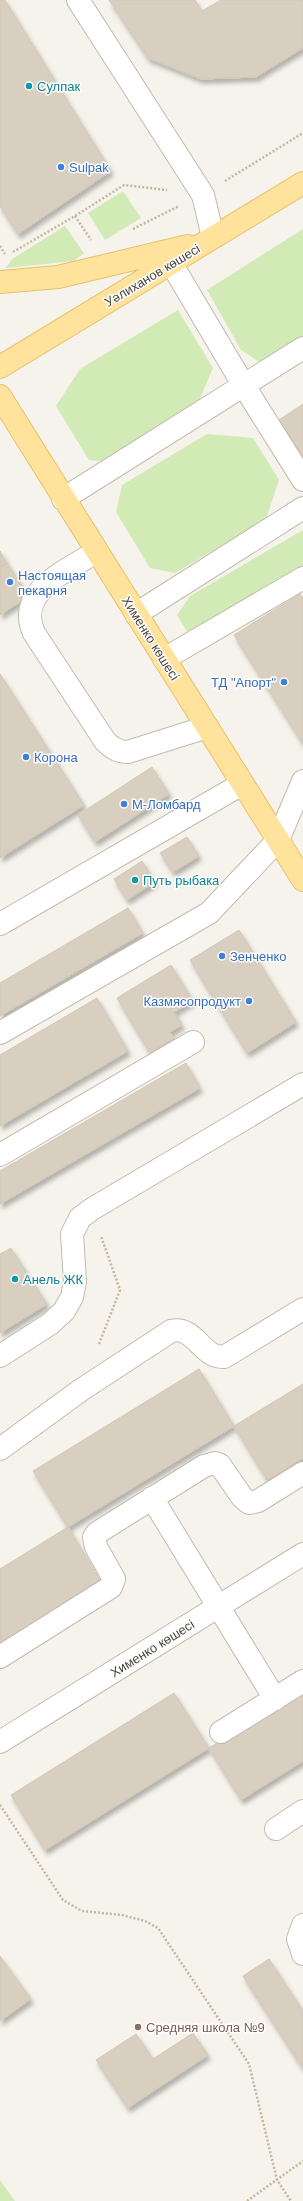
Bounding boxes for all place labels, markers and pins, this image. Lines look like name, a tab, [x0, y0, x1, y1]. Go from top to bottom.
place label: Сулпак	[37, 79, 80, 94]
marker: Сулпак	[24, 81, 34, 91]
place label: Sulpak	[69, 160, 109, 175]
marker: Sulpak	[56, 162, 66, 172]
place label: Настоящая пекарня	[18, 568, 86, 598]
marker: Настоящая пекарня	[5, 577, 15, 587]
place label: ТД "Апорт"	[211, 675, 276, 690]
marker: ТД "Апорт"	[279, 677, 289, 687]
place label: Корона	[34, 750, 78, 765]
marker: Корона	[21, 752, 31, 762]
place label: М-Ломбард	[132, 797, 201, 812]
marker: М-Ломбард	[119, 799, 129, 809]
place label: Путь рыбака	[143, 873, 220, 888]
marker: Путь рыбака	[130, 875, 140, 885]
place label: Зенченко	[230, 949, 287, 964]
marker: Зенченко	[217, 951, 227, 961]
place label: Казмясопродукт	[143, 994, 241, 1009]
marker: Казмясопродукт	[244, 996, 254, 1006]
place label: Анель ЖК	[23, 1272, 84, 1287]
marker: Анель ЖК	[10, 1274, 20, 1284]
place label: Средняя школа №9	[146, 2020, 265, 2035]
marker: Средняя школа №9	[133, 2022, 143, 2032]

